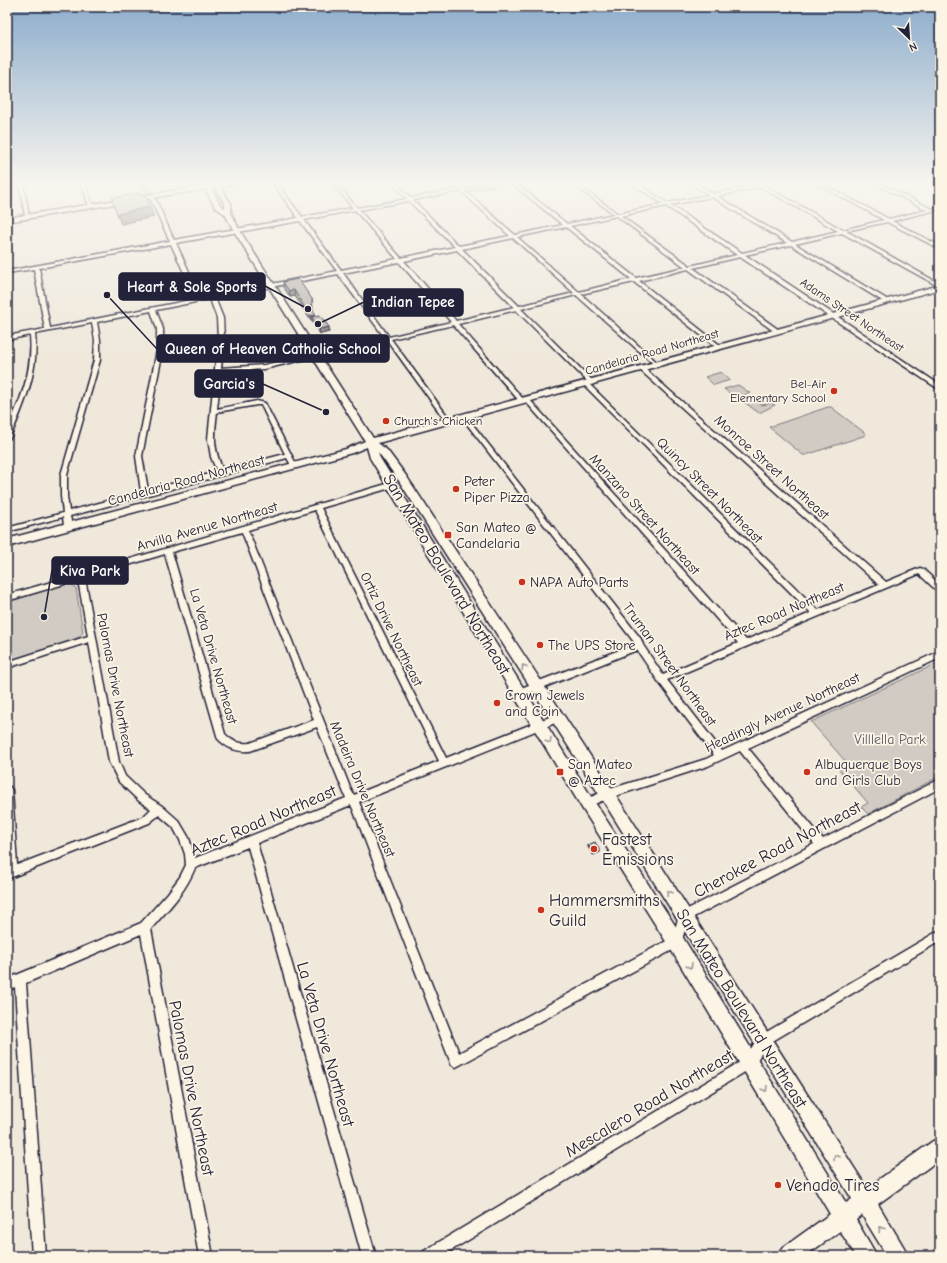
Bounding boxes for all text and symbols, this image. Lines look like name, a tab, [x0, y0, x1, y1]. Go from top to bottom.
north arrow	[889, 18, 929, 58]
text: N	[907, 39, 919, 54]
callout: Heart & Sole Sports	[119, 273, 265, 300]
street label: Adams Street Northeast	[798, 275, 907, 355]
text: Heart & Sole Sports	[127, 278, 257, 296]
callout: Indian Tepee	[364, 289, 463, 316]
text: Indian Tepee	[371, 293, 455, 311]
street label: Candelaria Road Northeast	[584, 326, 721, 378]
callout: Queen of Heaven Catholic School	[157, 335, 389, 362]
text: Queen of Heaven Catholic School	[165, 340, 381, 358]
callout: Garcia's	[195, 370, 263, 397]
text: Garcia's	[203, 375, 255, 393]
place label: Bel-Air Elementary School	[730, 377, 826, 405]
marker: Bel-Air Elementary School	[829, 386, 839, 396]
street label: Monroe Street Northeast	[711, 411, 833, 524]
place label: Church's Chicken	[394, 414, 482, 428]
marker: Church's Chicken	[381, 416, 391, 426]
street label: Quincy Street Northeast	[653, 434, 767, 548]
street label: Manzano Street Northeast	[586, 450, 704, 579]
street label: Candelaria Road Northeast	[106, 451, 267, 510]
street label: San Mateo Boulevard Northeast	[379, 470, 515, 679]
place label: Peter Piper Pizza	[464, 473, 530, 506]
marker: Peter Piper Pizza	[451, 484, 461, 494]
street label: Arvilla Avenue Northeast	[135, 498, 281, 555]
place label: San Mateo @ Candelaria	[456, 519, 537, 552]
marker: San Mateo @ Candelaria	[443, 530, 453, 540]
callout: Kiva Park	[52, 557, 128, 584]
text: Kiva Park	[60, 562, 121, 580]
street label: Ortiz Drive Northeast	[356, 569, 427, 690]
place label: NAPA Auto Parts	[530, 574, 628, 591]
marker: NAPA Auto Parts	[517, 577, 527, 587]
street label: Aztec Road Northeast	[722, 578, 848, 644]
street label: La Veta Drive Northeast	[186, 586, 241, 727]
street label: Truman Street Northeast	[619, 599, 721, 730]
street label: Palomas Drive Northeast	[93, 611, 138, 760]
place label: The UPS Store	[548, 637, 635, 654]
marker: The UPS Store	[535, 640, 545, 650]
one-way arrow	[522, 665, 529, 672]
street label: Headingly Avenue Northeast	[702, 669, 863, 756]
place label: Crown Jewels and Coin	[505, 687, 585, 720]
marker: Crown Jewels and Coin	[492, 698, 502, 708]
street label: Madeira Drive Northeast	[326, 719, 399, 861]
park label: Villlella Park	[854, 731, 926, 748]
one-way arrow	[545, 737, 552, 744]
place label: San Mateo @ Aztec	[568, 756, 632, 789]
place label: Albuquerque Boys and Girls Club	[815, 756, 922, 789]
marker: San Mateo @ Aztec	[555, 767, 565, 777]
marker: Albuquerque Boys and Girls Club	[802, 767, 812, 777]
street label: Aztec Road Northeast	[187, 781, 340, 860]
street label: Cherokee Road Northeast	[690, 797, 865, 902]
place label: Fastest Emissions	[602, 830, 674, 869]
marker: Fastest Emissions	[589, 844, 599, 854]
one-way arrow	[666, 890, 673, 897]
place label: Hammersmiths Guild	[549, 891, 659, 930]
marker: Hammersmiths Guild	[536, 905, 546, 915]
street label: San Mateo Boulevard Northeast	[672, 905, 811, 1112]
street label: La Veta Drive Northeast	[293, 960, 358, 1130]
one-way arrow	[685, 962, 693, 969]
street label: Palomas Drive Northeast	[165, 999, 218, 1179]
street label: Mescalero Road Northeast	[562, 1045, 738, 1161]
one-way arrow	[760, 1085, 767, 1092]
one-way arrow	[833, 1154, 840, 1161]
place label: Venado Tires	[786, 1176, 879, 1195]
marker: Venado Tires	[773, 1180, 783, 1190]
one-way arrow	[879, 1226, 886, 1233]

